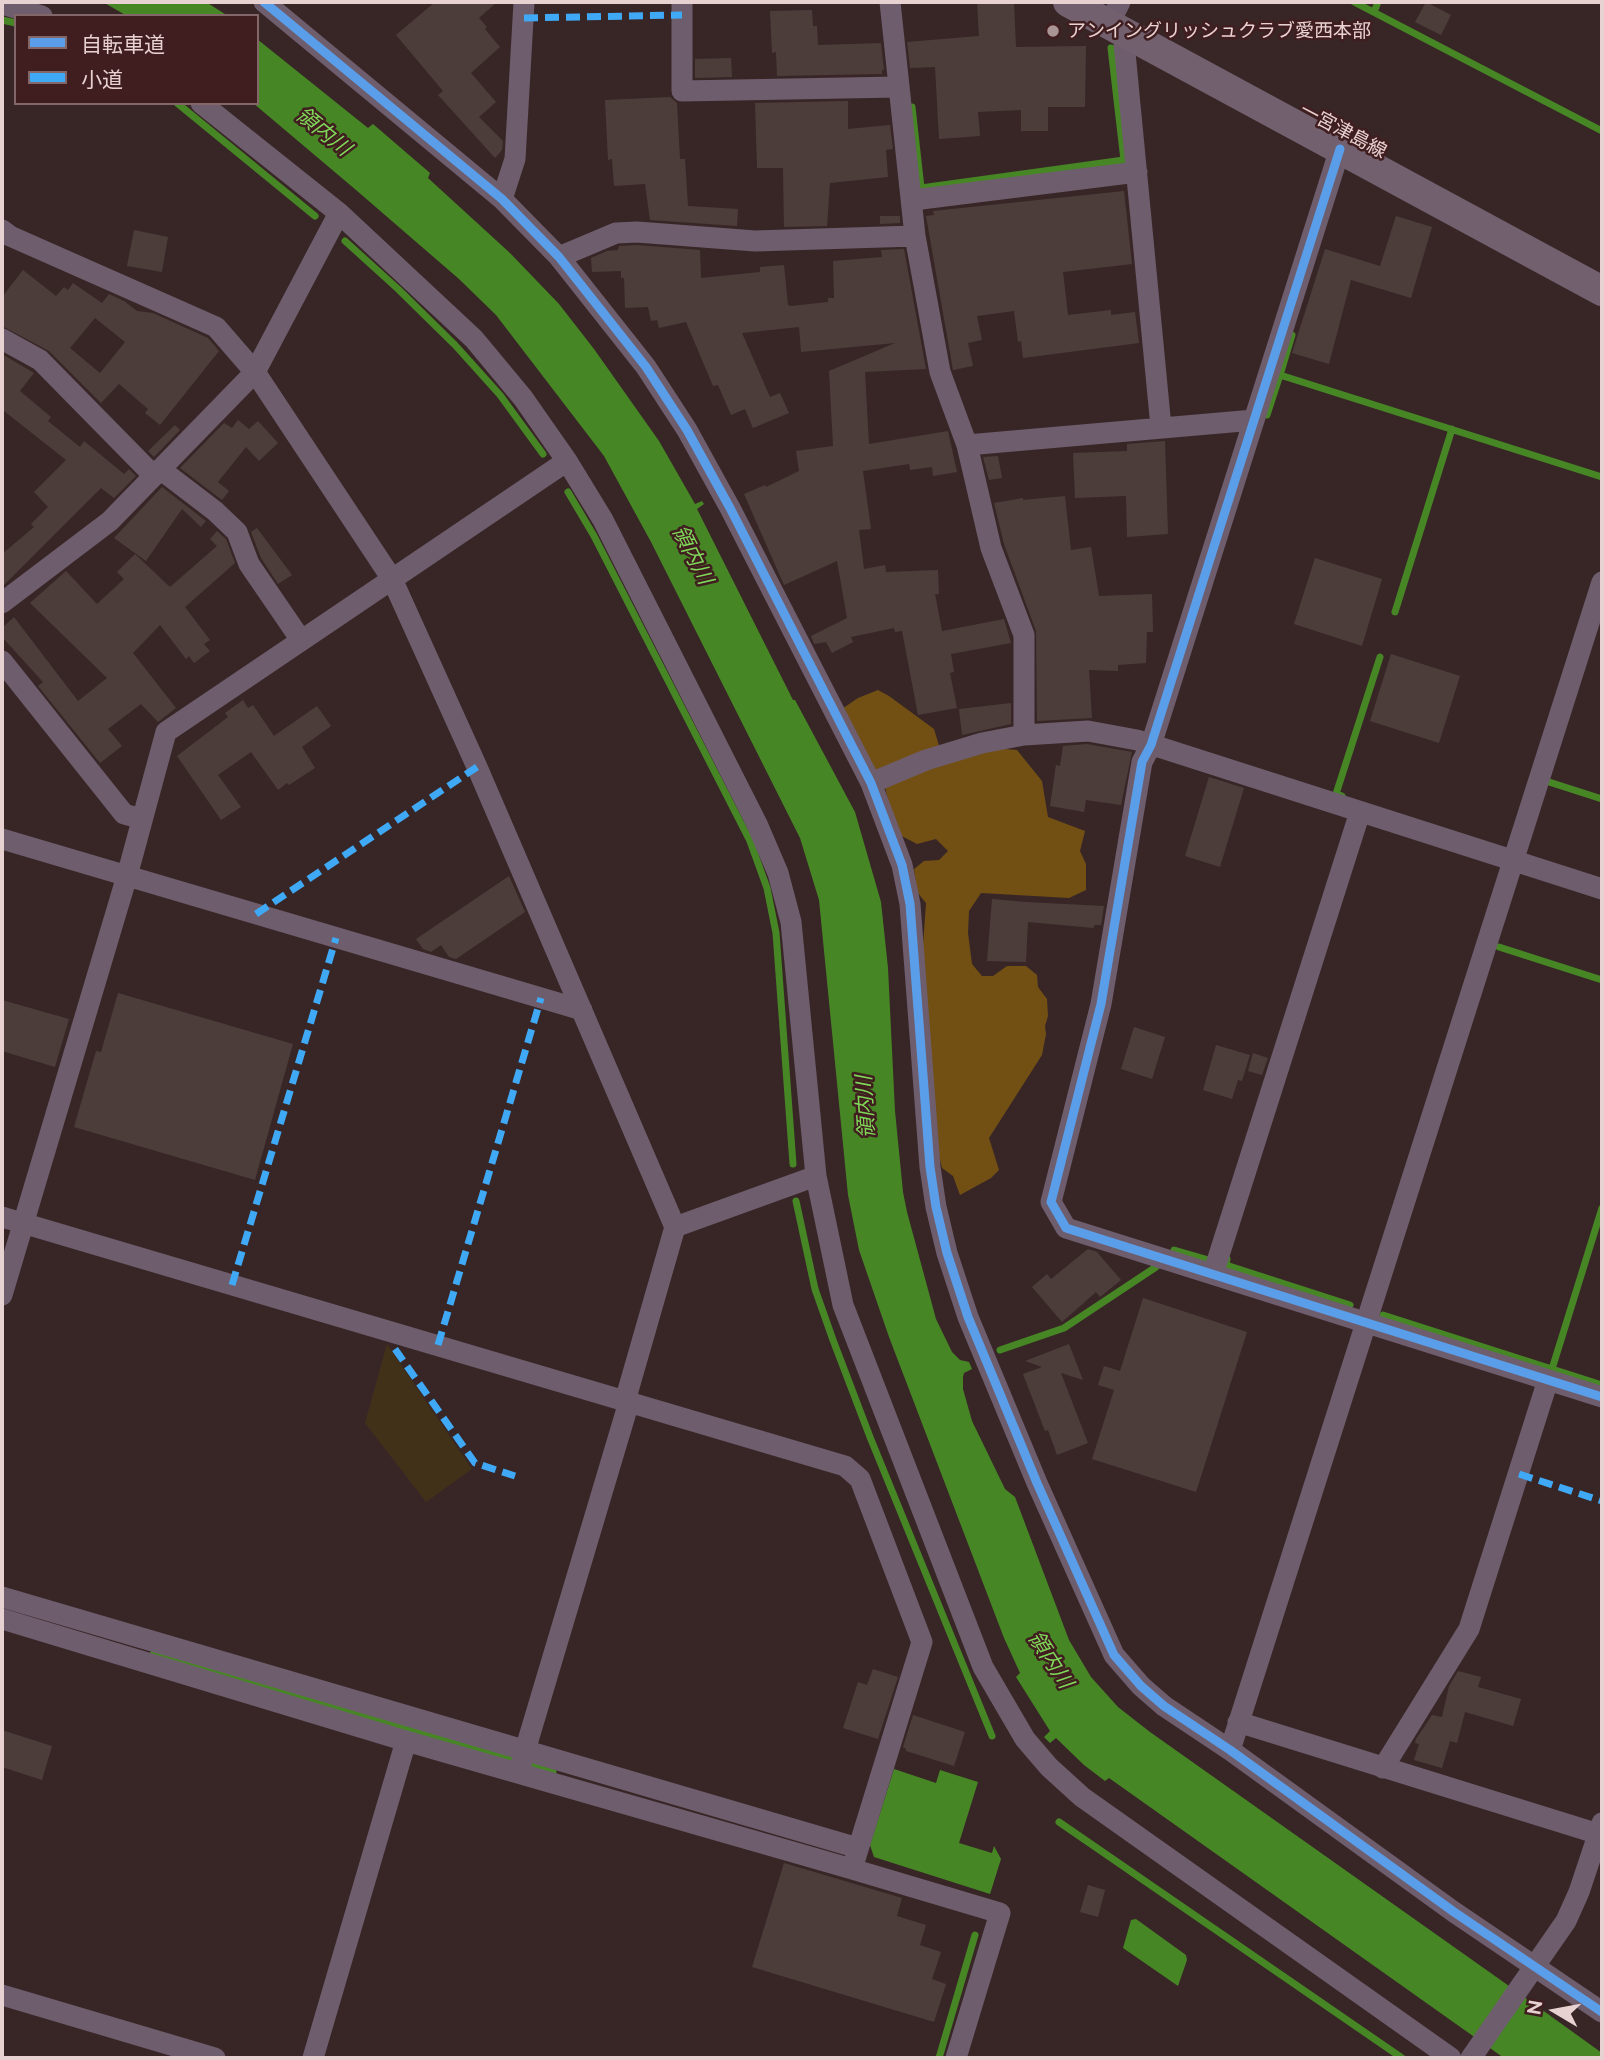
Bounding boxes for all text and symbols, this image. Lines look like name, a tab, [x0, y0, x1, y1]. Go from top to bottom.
legend	[14, 14, 259, 105]
place label: アンイングリッシュクラブ愛西本部	[1067, 20, 1371, 42]
marker: アンイングリッシュクラブ愛西本部	[1045, 23, 1061, 39]
text: 自転車道	[81, 32, 165, 57]
text: 小道	[81, 67, 123, 92]
street label: 一宮津島線	[1296, 99, 1390, 163]
water label: 領内川	[291, 102, 355, 162]
water label: 領内川	[666, 521, 718, 589]
water label: 領内川	[852, 1075, 880, 1139]
water label: 領内川	[1022, 1627, 1078, 1693]
north arrow	[1520, 1976, 1590, 2046]
text: N	[1522, 1998, 1546, 2016]

